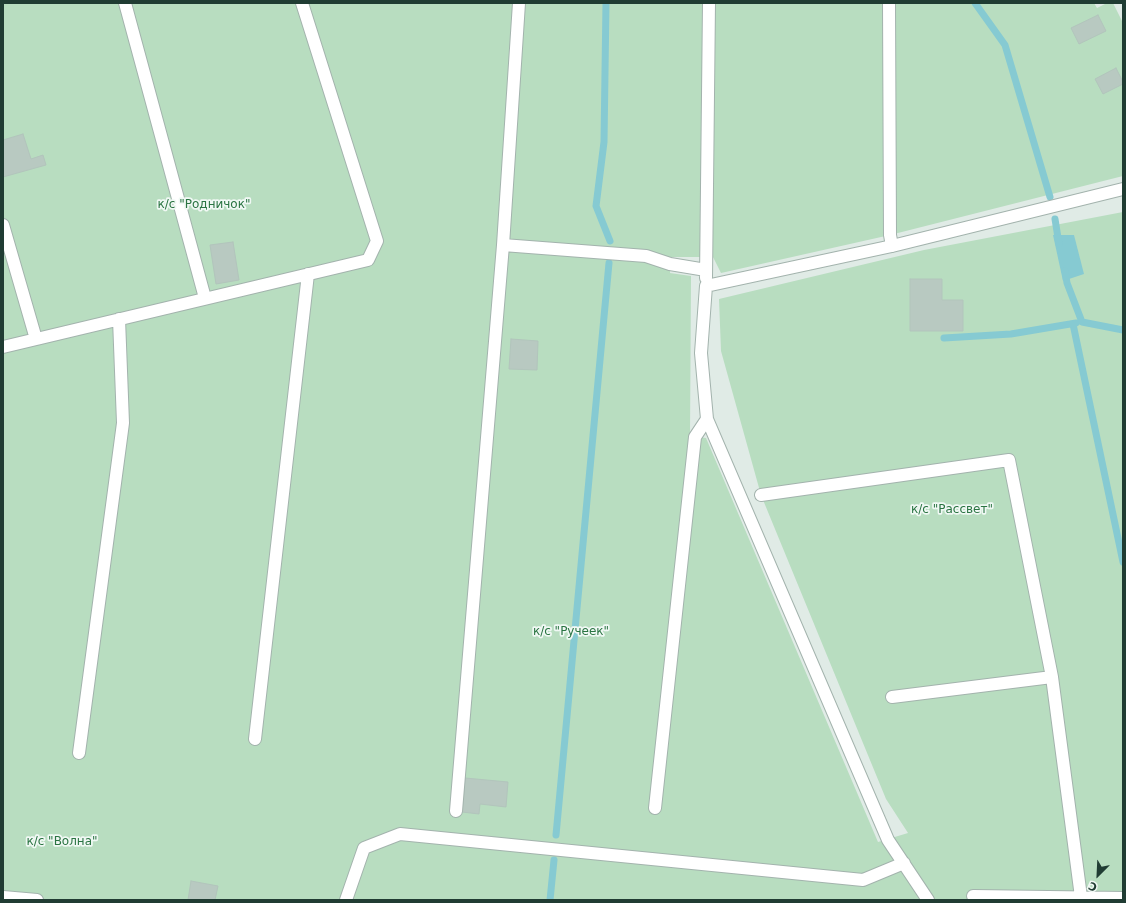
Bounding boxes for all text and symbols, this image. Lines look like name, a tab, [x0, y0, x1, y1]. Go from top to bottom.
park label: к/с "Родничок"	[158, 198, 250, 212]
park label: к/с "Рассвет"	[911, 503, 993, 517]
park label: к/с "Ручеек"	[533, 625, 609, 639]
park label: к/с "Волна"	[26, 835, 98, 849]
north arrow	[1078, 855, 1118, 895]
text: С	[1087, 879, 1099, 894]

